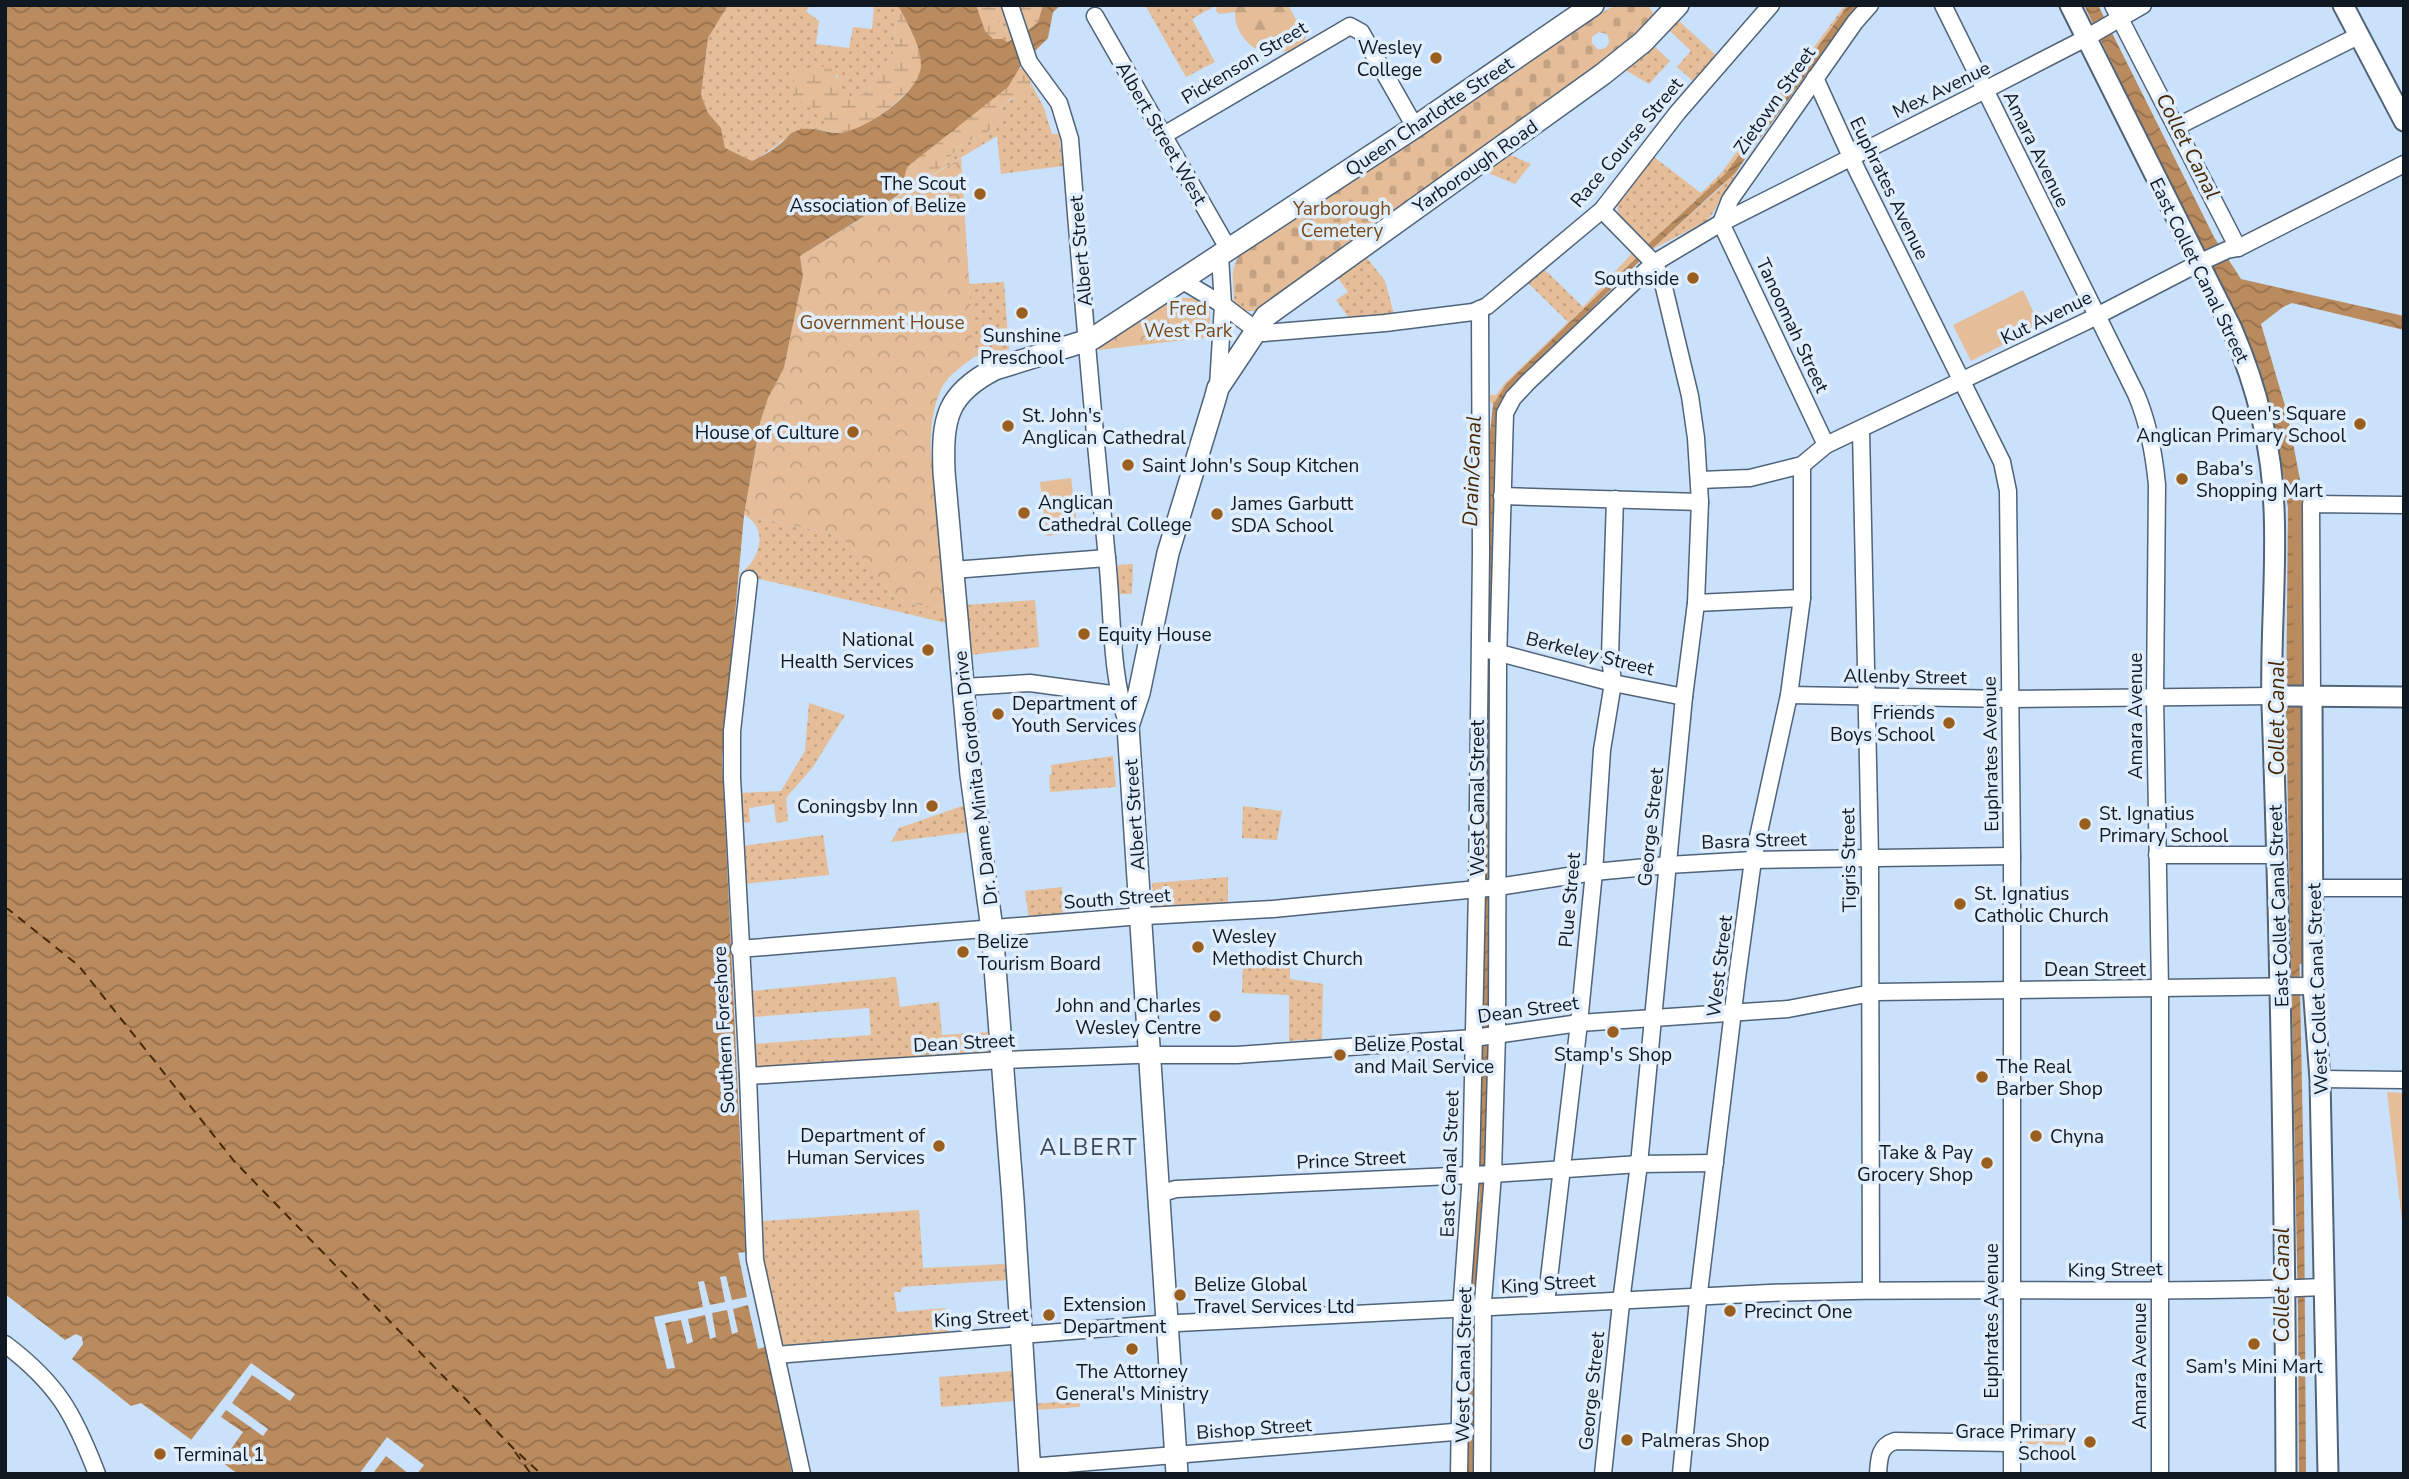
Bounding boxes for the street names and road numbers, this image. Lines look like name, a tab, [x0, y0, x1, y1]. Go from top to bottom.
street label: Pickenson Street	[1177, 15, 1313, 111]
street label: Zietown Street	[1728, 41, 1822, 160]
street label: Queen Charlotte Street	[1340, 51, 1519, 183]
street label: Mex Avenue	[1888, 55, 1995, 125]
street label: Albert Street West	[1109, 57, 1213, 210]
street label: Race Course Street	[1565, 72, 1689, 213]
street label: Amara Avenue	[1997, 87, 2076, 212]
street label: Euphrates Avenue	[1843, 113, 1935, 264]
street label: Yarborough Road	[1407, 114, 1543, 220]
street label: East Collet Canal Street	[2143, 174, 2255, 368]
street label: Albert Street	[1063, 194, 1099, 308]
street label: Tanoomah Street	[1749, 254, 1835, 397]
street label: Kut Avenue	[1996, 285, 2096, 351]
street label: Berkeley Street	[1523, 625, 1657, 683]
street label: Dr. Dame Minita Gordon Drive	[947, 649, 1004, 907]
street label: Amara Avenue	[2123, 653, 2149, 779]
street label: Allenby Street	[1843, 663, 1967, 691]
street label: Euphrates Avenue	[1977, 676, 2005, 832]
street label: West Canal Street	[1465, 720, 1491, 876]
street label: Albert Street	[1118, 758, 1152, 871]
street label: George Street	[1632, 766, 1670, 888]
street label: East Collet Canal Street	[2262, 804, 2296, 1008]
street label: Tigris Street	[1835, 807, 1863, 912]
street label: Basra Street	[1701, 826, 1808, 856]
street label: Plue Street	[1553, 851, 1587, 949]
street label: South Street	[1063, 882, 1172, 916]
street label: West Collet Canal Street	[2301, 882, 2335, 1095]
street label: West Street	[1701, 913, 1739, 1018]
street label: Southern Foreshore	[707, 946, 741, 1114]
street label: Dean Street	[2044, 957, 2146, 983]
street label: Dean Street	[1476, 990, 1581, 1030]
street label: Dean Street	[913, 1027, 1016, 1059]
street label: East Canal Street	[1434, 1090, 1466, 1238]
street label: Prince Street	[1296, 1144, 1407, 1176]
street label: Euphrates Avenue	[1979, 1243, 2005, 1399]
street label: King Street	[2067, 1256, 2163, 1284]
street label: King Street	[1500, 1268, 1597, 1300]
street label: West Canal Street	[1450, 1286, 1478, 1443]
street label: King Street	[933, 1302, 1030, 1334]
street label: Amara Avenue	[2127, 1303, 2153, 1429]
street label: George Street	[1573, 1330, 1611, 1452]
street label: Bishop Street	[1196, 1412, 1313, 1446]

